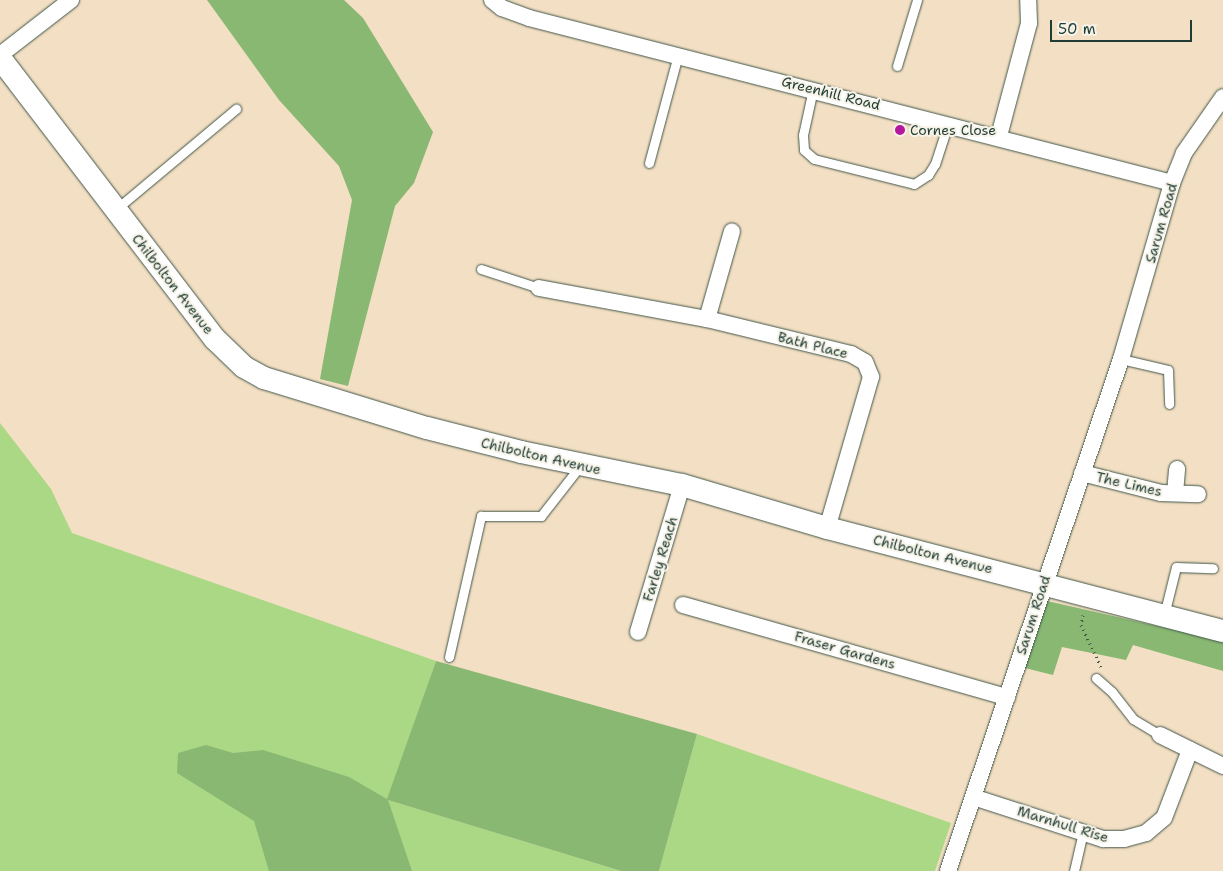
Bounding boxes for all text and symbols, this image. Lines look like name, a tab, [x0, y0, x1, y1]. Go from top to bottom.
scale bar	[1053, 10, 1196, 42]
text: 50 m	[1058, 19, 1096, 39]
street label: Greenhill Road	[780, 73, 882, 113]
place label: Cornes Close	[910, 122, 996, 138]
marker: Cornes Close	[894, 124, 906, 136]
street label: Sarum Road	[1142, 181, 1180, 265]
street label: Chilbolton Avenue	[129, 230, 217, 338]
street label: Bath Place	[776, 328, 850, 362]
street label: Chilbolton Avenue	[479, 434, 603, 478]
street label: The Limes	[1094, 468, 1164, 500]
street label: Farley Reach	[639, 515, 681, 603]
street label: Chilbolton Avenue	[871, 531, 995, 577]
street label: Sarum Road	[1012, 573, 1054, 657]
street label: Fraser Gardens	[792, 628, 898, 672]
street label: Marnhull Rise	[1015, 802, 1111, 846]

